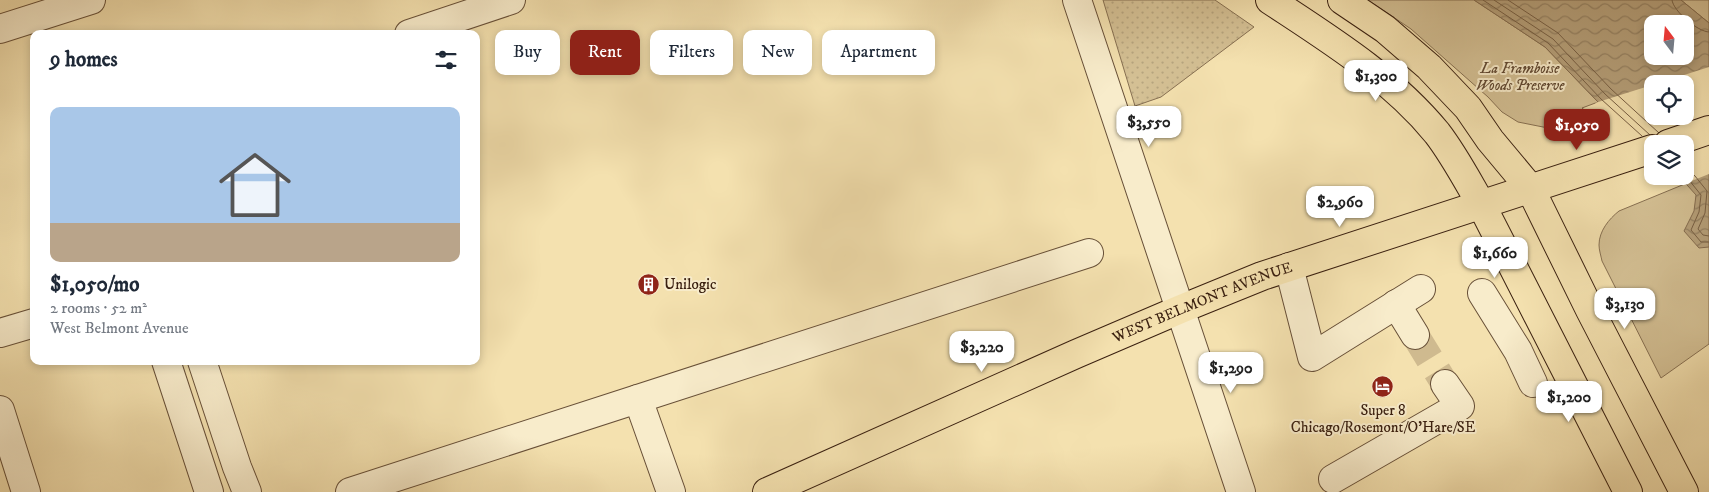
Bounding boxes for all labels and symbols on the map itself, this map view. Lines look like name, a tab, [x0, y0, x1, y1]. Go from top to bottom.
north arrow	[1644, 15, 1694, 65]
pin: $1,300	[1335, 59, 1417, 102]
park label: La Framboise Woods Preserve	[1476, 59, 1565, 95]
pin: $3,550	[1108, 106, 1190, 148]
pin: $1,050	[1536, 108, 1618, 151]
pin: $2,960	[1299, 186, 1381, 228]
pin: $1,660	[1454, 236, 1536, 279]
street label: WEST BELMONT AVENUE	[1108, 257, 1295, 347]
building icon: Unilogic	[636, 272, 660, 296]
place label: Unilogic	[664, 275, 717, 294]
pin: $3,130	[1584, 288, 1666, 330]
pin: $3,220	[941, 330, 1023, 373]
pin: $1,290	[1190, 352, 1272, 394]
hotel icon: Super 8 Chicago/Rosemont/O'Hare/SE	[1371, 375, 1395, 399]
pin: $1,200	[1528, 380, 1610, 423]
place label: Super 8 Chicago/Rosemont/O'Hare/SE	[1291, 401, 1476, 437]

